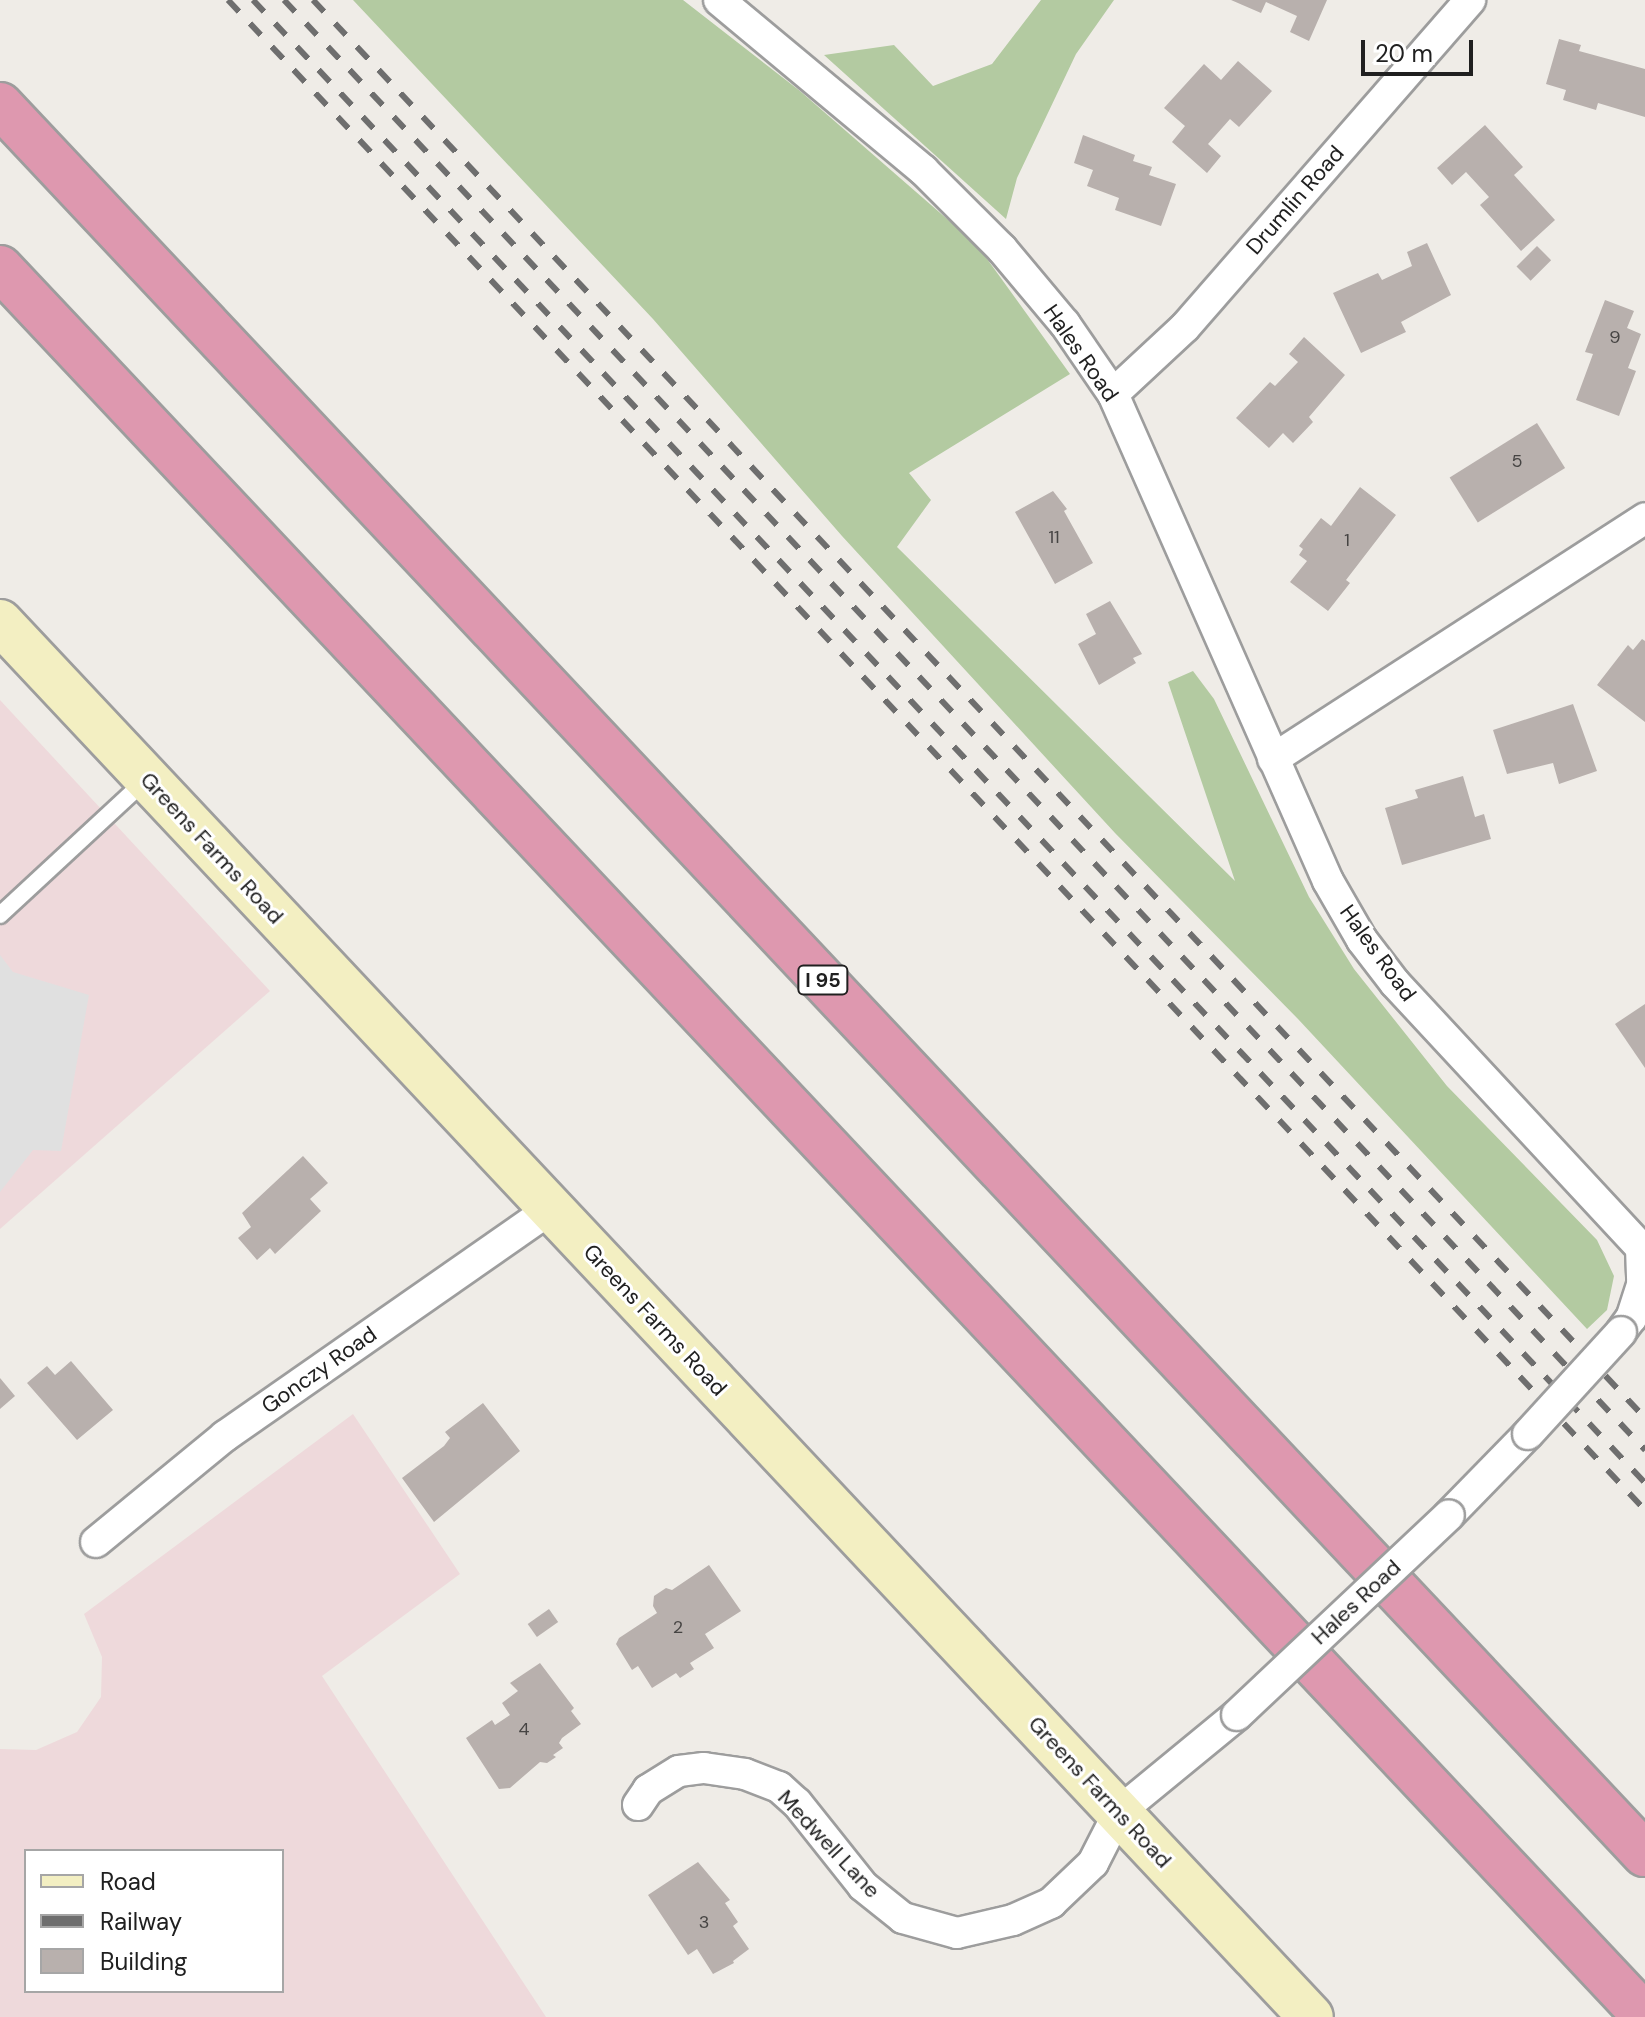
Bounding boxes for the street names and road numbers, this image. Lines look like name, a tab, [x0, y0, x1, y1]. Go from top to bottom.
street label: Drumlin Road	[1241, 140, 1349, 260]
street label: Hales Road	[1038, 299, 1124, 407]
street label: Greens Farms Road	[135, 767, 289, 929]
street label: Hales Road	[1334, 900, 1422, 1006]
road number: I 95	[797, 964, 849, 996]
street label: Greens Farms Road	[578, 1239, 732, 1401]
street label: Gonczy Road	[256, 1321, 382, 1419]
street label: Hales Road	[1306, 1554, 1406, 1650]
street label: Greens Farms Road	[1023, 1711, 1177, 1873]
street label: Medwell Lane	[772, 1785, 886, 1903]

